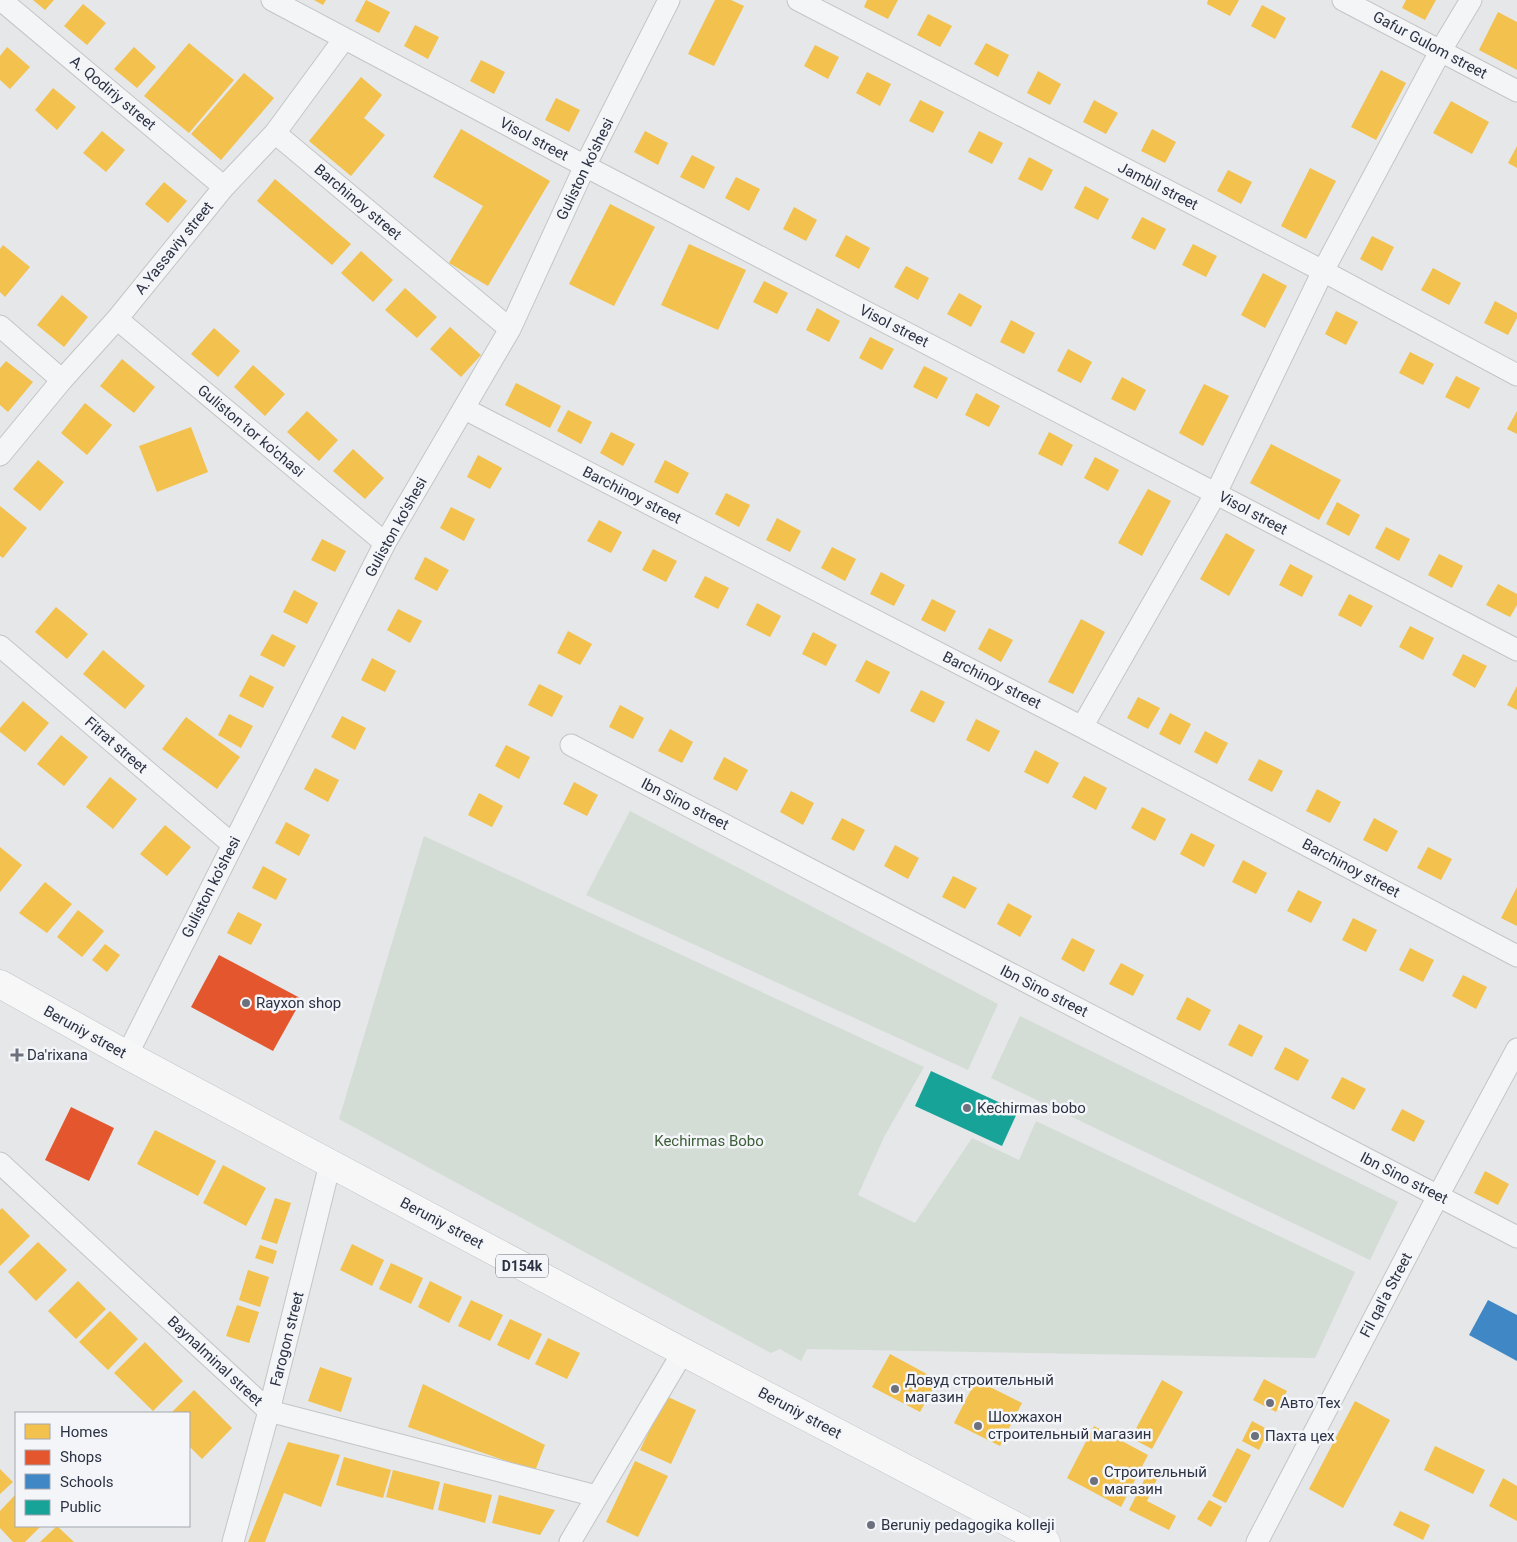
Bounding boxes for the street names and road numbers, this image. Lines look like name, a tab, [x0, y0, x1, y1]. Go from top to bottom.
street label: Gafur Gulom street	[1370, 7, 1490, 83]
street label: A. Qodiriy street	[66, 52, 160, 134]
street label: Visol street	[497, 113, 572, 165]
street label: Guliston ko'shesi	[552, 115, 618, 223]
street label: Jambil street	[1115, 158, 1201, 214]
street label: Barchinoy street	[311, 160, 405, 244]
street label: A.Yassaviy street	[131, 198, 217, 298]
street label: Visol street	[856, 301, 932, 351]
street label: Guliston tor ko'chasi	[194, 381, 308, 481]
street label: Barchinoy street	[580, 462, 684, 528]
street label: Guliston ko'shesi	[361, 474, 431, 580]
street label: Visol street	[1216, 487, 1291, 539]
street label: Barchinoy street	[940, 647, 1044, 713]
street label: Fitrat street	[81, 713, 151, 777]
street label: Ibn Sino street	[638, 774, 732, 834]
street label: Guliston ko'shesi	[178, 833, 244, 941]
street label: Barchinoy street	[1299, 835, 1403, 901]
street label: Ibn Sino street	[997, 961, 1091, 1021]
street label: Beruniy street	[40, 1002, 130, 1062]
street label: Ibn Sino street	[1357, 1148, 1451, 1208]
street label: Beruniy street	[397, 1194, 487, 1253]
street label: Fil qal'a Street	[1356, 1249, 1416, 1340]
road number: D154k	[496, 1254, 548, 1278]
street label: Farogon street	[267, 1290, 307, 1388]
street label: Baynalminal street	[164, 1312, 266, 1410]
street label: Beruniy street	[755, 1384, 845, 1443]

